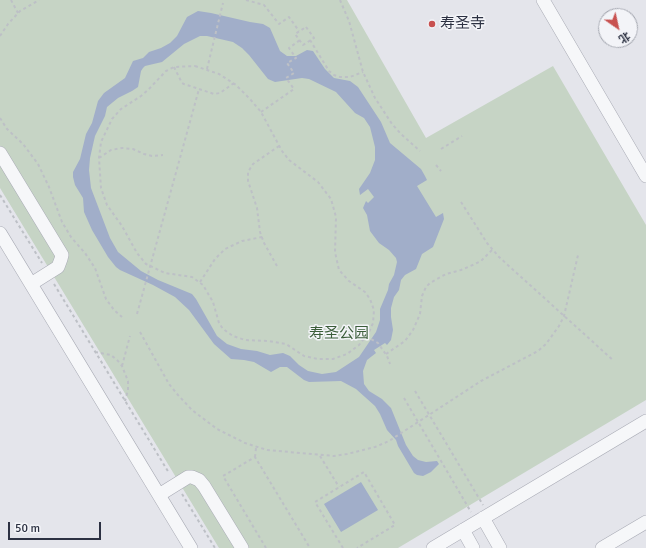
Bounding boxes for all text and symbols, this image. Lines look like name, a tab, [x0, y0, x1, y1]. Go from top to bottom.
north arrow	[598, 8, 638, 48]
place label: 寿圣寺	[440, 15, 485, 33]
marker: 寿圣寺	[427, 19, 437, 29]
text: 北	[616, 29, 633, 46]
park label: 寿圣公园	[309, 325, 369, 343]
scale bar	[10, 514, 103, 540]
text: 50 m	[15, 521, 40, 536]

